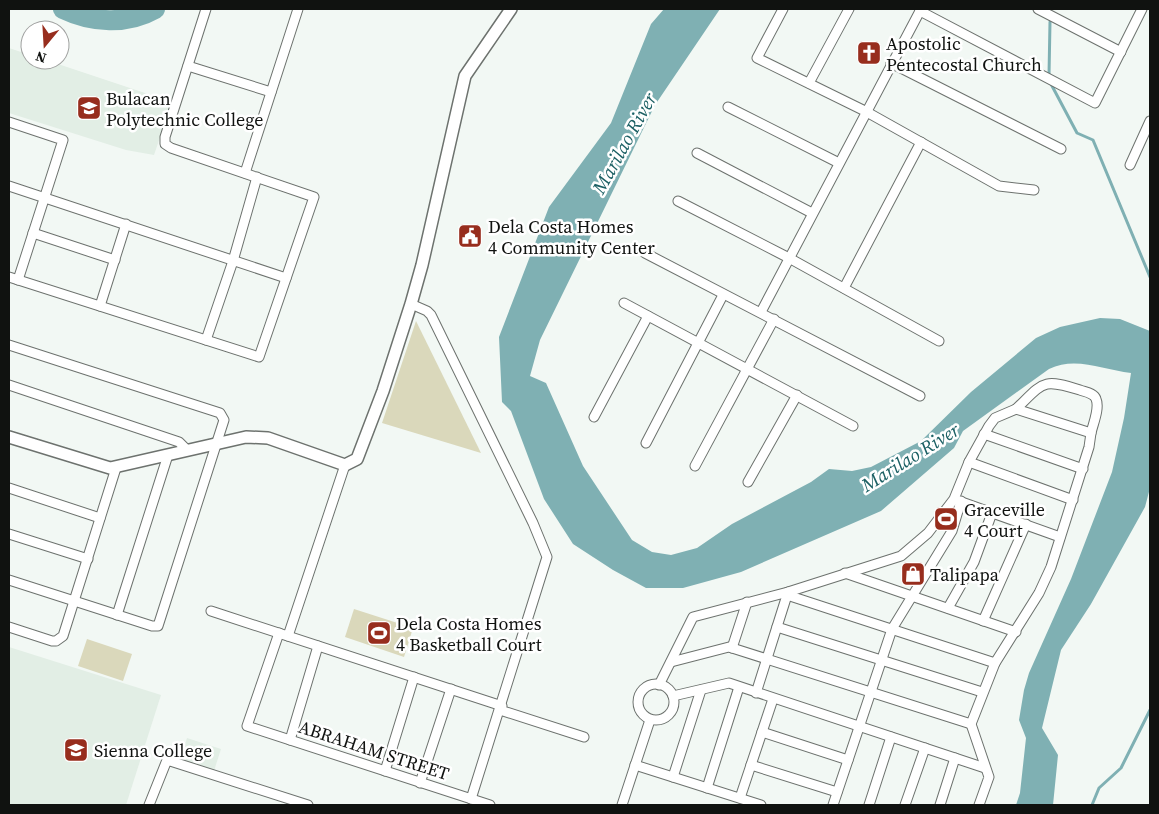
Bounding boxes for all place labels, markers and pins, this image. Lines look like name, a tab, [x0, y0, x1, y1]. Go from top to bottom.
place label: Apostolic Pentecostal Church	[886, 31, 1042, 77]
church icon: Apostolic Pentecostal Church	[856, 40, 882, 66]
place label: Bulacan Polytechnic College	[106, 86, 264, 132]
school or university icon: Bulacan Polytechnic College	[76, 95, 102, 121]
place label: Dela Costa Homes 4 Community Center	[488, 214, 655, 260]
public building icon: Dela Costa Homes 4 Community Center	[457, 223, 483, 249]
place label: Graceville 4 Court	[964, 497, 1045, 543]
sports icon: Graceville 4 Court	[933, 506, 959, 532]
shop icon: Talipapa	[900, 561, 926, 587]
place label: Talipapa	[930, 562, 1000, 587]
place label: Dela Costa Homes 4 Basketball Court	[396, 611, 542, 657]
sports icon: Dela Costa Homes 4 Basketball Court	[366, 620, 392, 646]
school or university icon: Sienna College	[63, 737, 89, 763]
place label: Sienna College	[94, 738, 212, 763]

